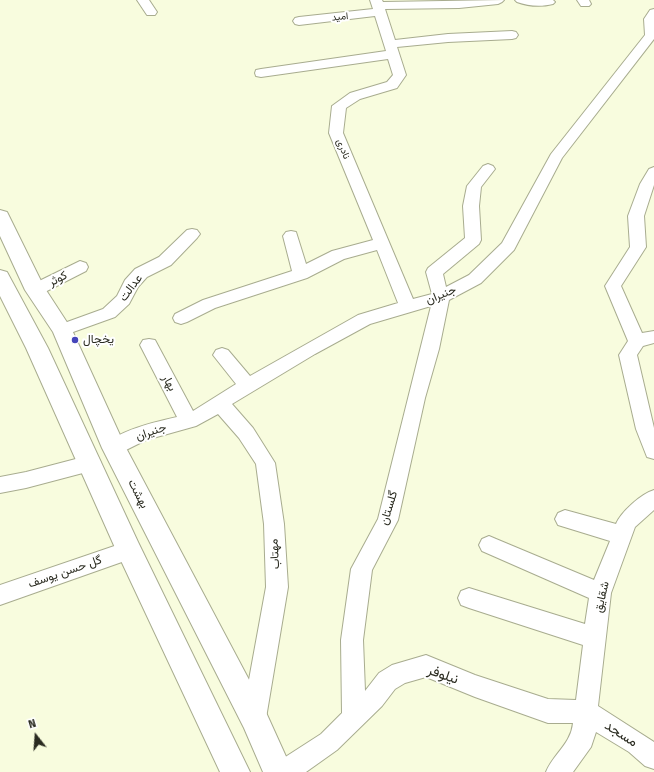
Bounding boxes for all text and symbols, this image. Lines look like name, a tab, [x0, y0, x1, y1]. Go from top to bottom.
street label: امید	[331, 10, 349, 24]
street label: نادری	[334, 137, 352, 161]
street label: کوثر	[46, 268, 70, 290]
street label: عدالت	[116, 272, 146, 304]
street label: جنیران	[424, 282, 458, 308]
place label: یخچال	[83, 333, 114, 347]
marker: یخچال	[70, 335, 80, 345]
street label: بهار	[159, 372, 179, 394]
street label: جنیران	[134, 420, 168, 444]
street label: بهشت	[125, 477, 151, 511]
street label: گلستان	[377, 489, 401, 527]
street label: مهتاب	[267, 538, 283, 570]
street label: گل حسن یوسف	[26, 553, 104, 591]
street label: شقایق	[591, 580, 613, 614]
street label: نیلوفر	[425, 662, 461, 688]
north arrow	[16, 716, 56, 756]
text: N	[27, 717, 38, 731]
street label: مسجد	[601, 717, 641, 751]

